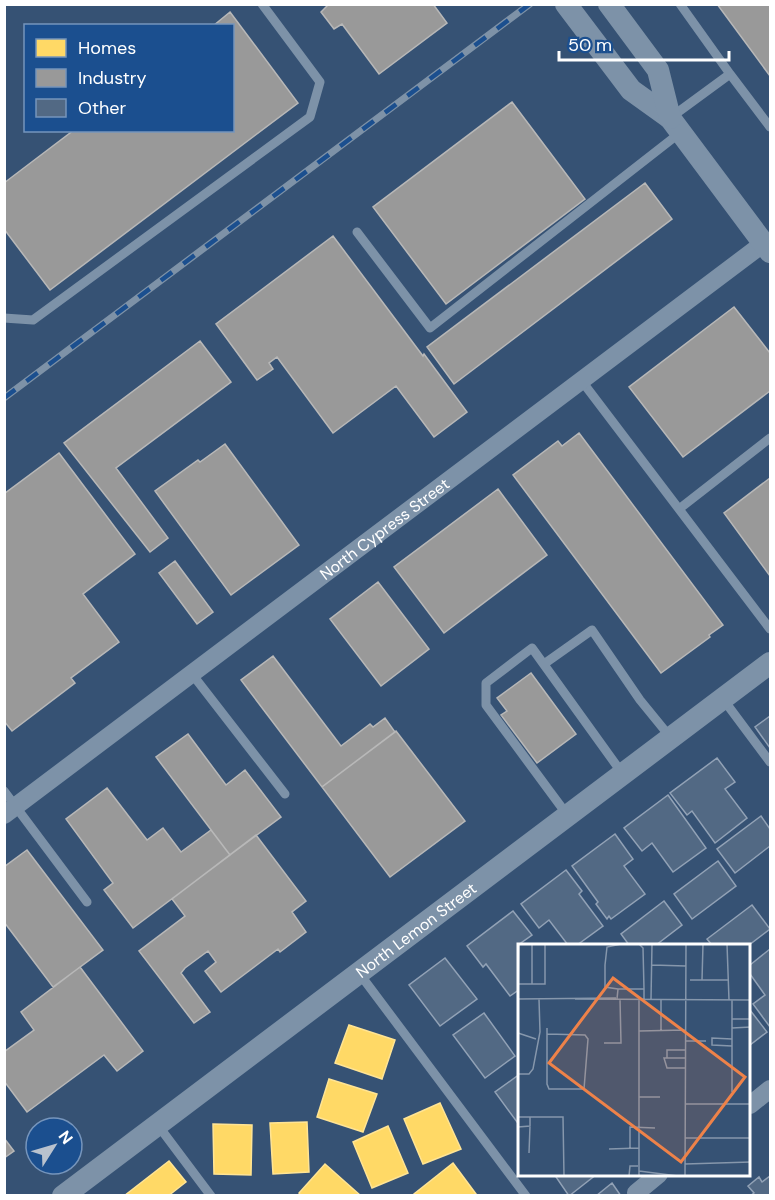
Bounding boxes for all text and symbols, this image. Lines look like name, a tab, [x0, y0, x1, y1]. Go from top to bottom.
legend	[24, 24, 234, 132]
scale bar	[559, 24, 728, 62]
text: 50 m	[568, 33, 612, 57]
text: Homes	[78, 36, 136, 60]
text: Industry	[78, 66, 147, 90]
text: Other	[78, 96, 127, 120]
street label: North Cypress Street	[315, 473, 453, 584]
street label: North Lemon Street	[351, 878, 481, 982]
inset map	[518, 944, 751, 1176]
north arrow	[24, 1116, 84, 1176]
text: N	[54, 1126, 77, 1148]

